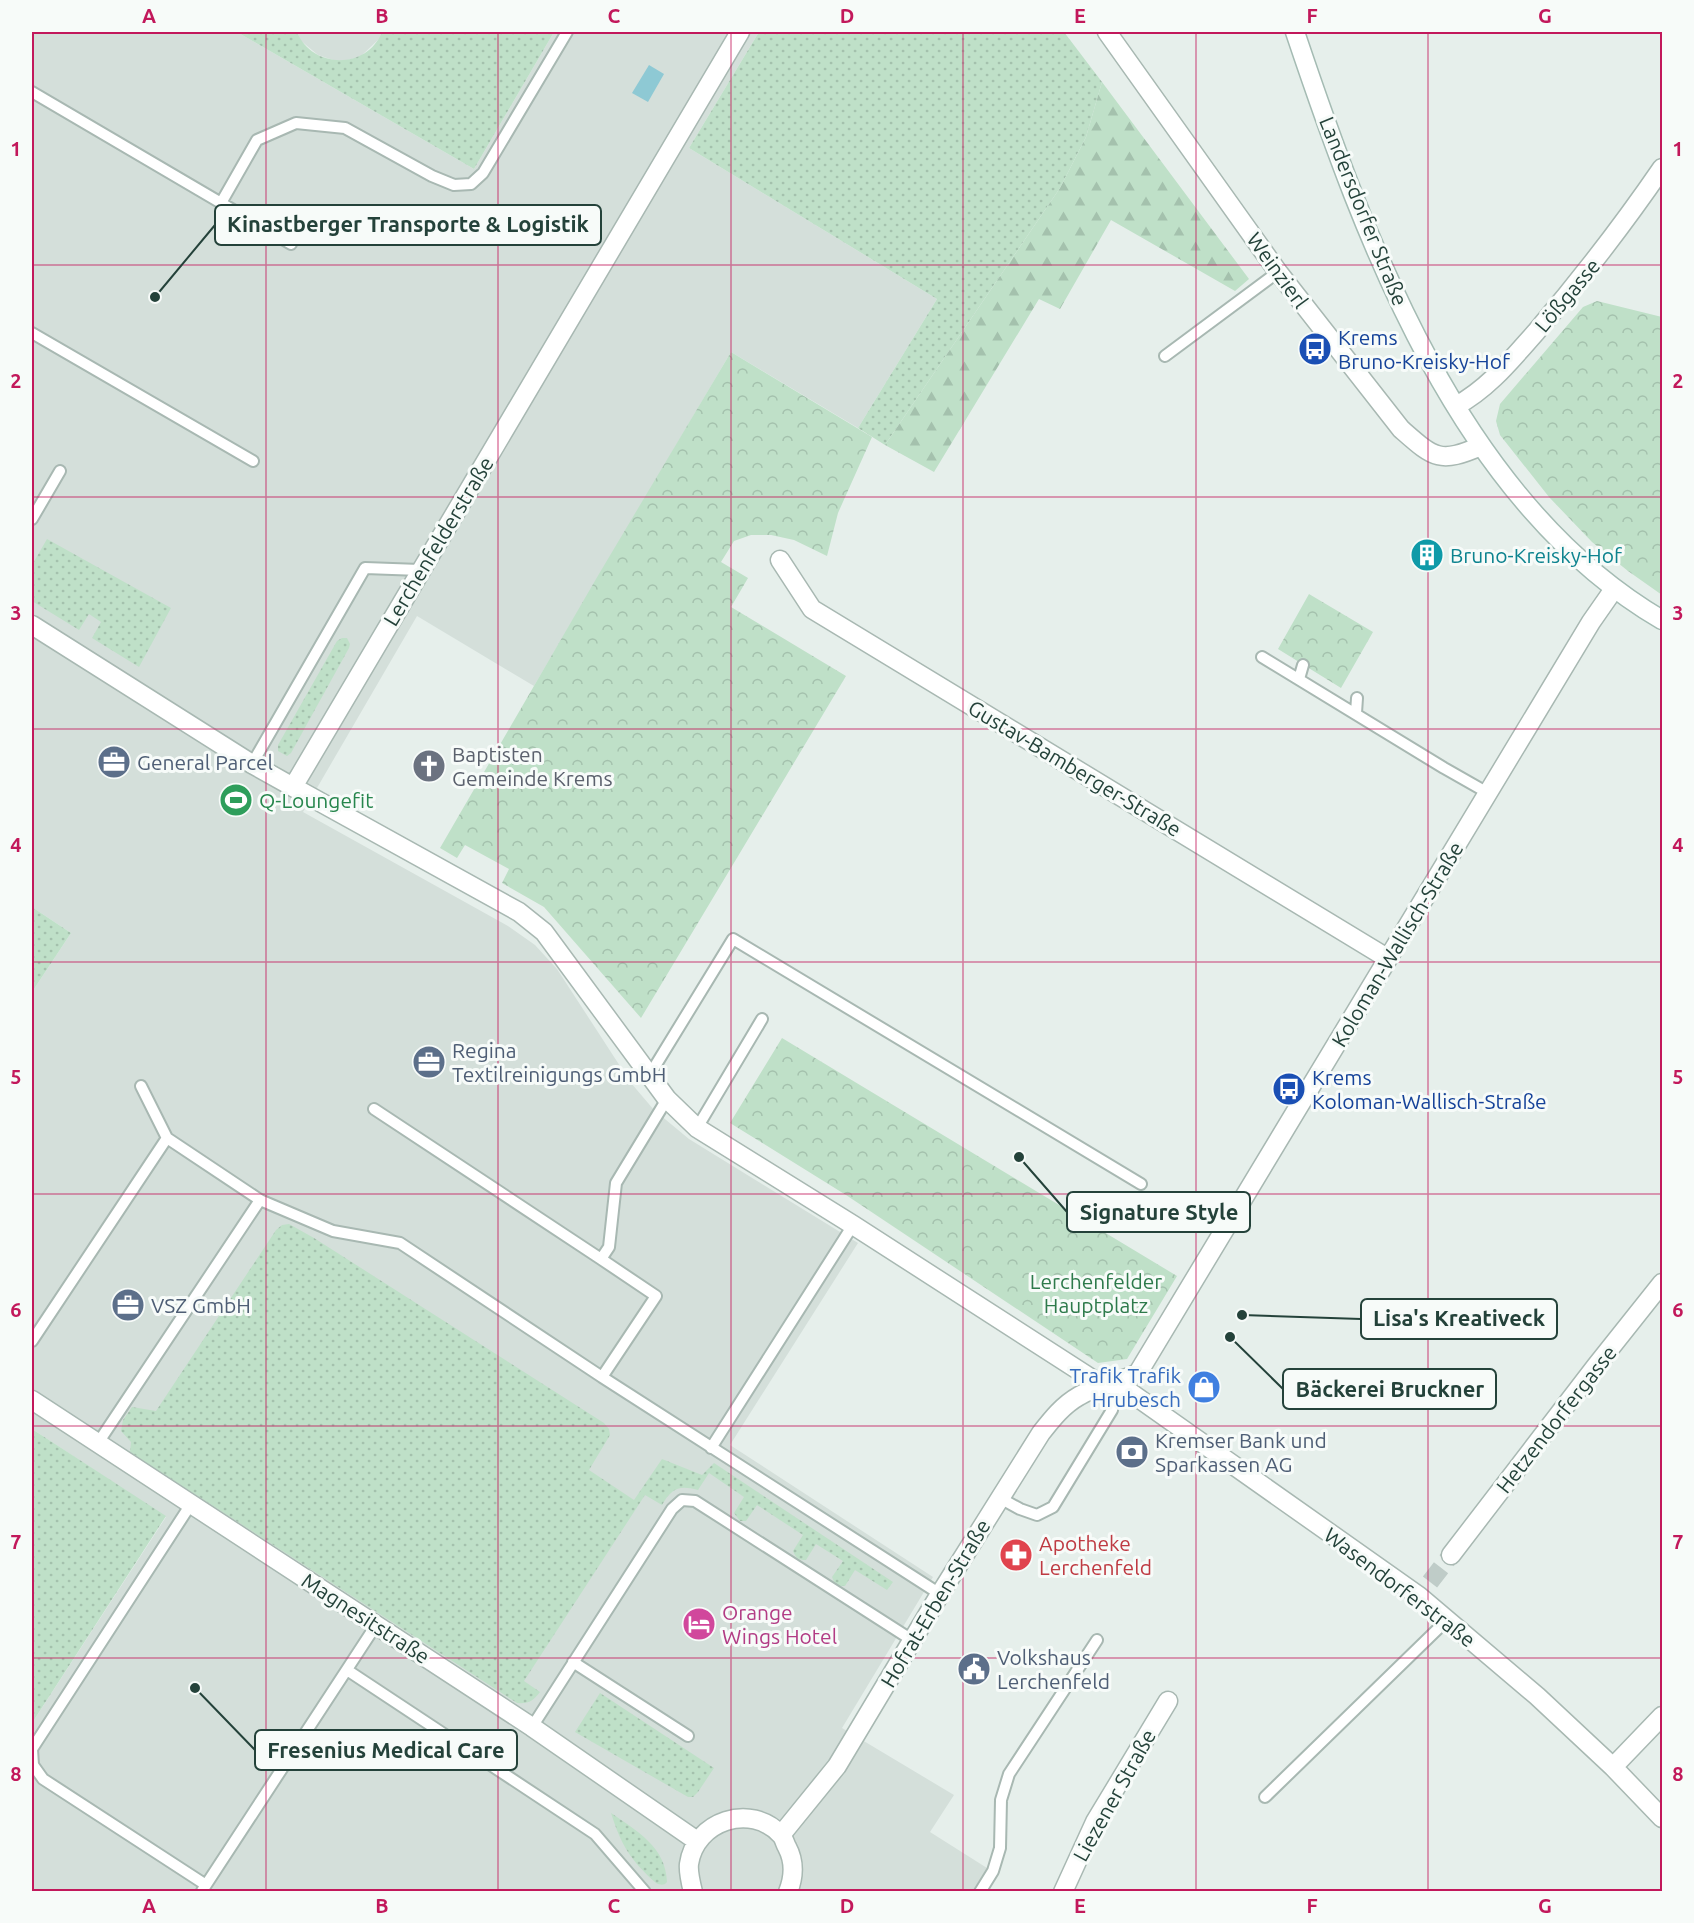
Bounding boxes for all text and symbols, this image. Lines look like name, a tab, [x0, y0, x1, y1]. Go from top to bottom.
text: A	[142, 4, 156, 27]
text: B	[375, 4, 389, 27]
text: C	[608, 4, 621, 27]
text: D	[840, 4, 854, 27]
text: E	[1074, 4, 1086, 27]
text: F	[1306, 4, 1318, 27]
text: G	[1538, 4, 1552, 27]
street label: Landersdorfer Straße	[1315, 113, 1413, 309]
text: 1	[10, 137, 22, 160]
text: 1	[1672, 137, 1684, 160]
callout: Kinastberger Transporte & Logistik	[215, 205, 601, 245]
text: Kinastberger Transporte & Logistik	[227, 211, 590, 236]
street label: Weinzierl	[1243, 228, 1313, 312]
street label: Lößgasse	[1529, 253, 1605, 337]
place label: Krems Bruno-Kreisky-Hof	[1338, 325, 1511, 373]
bus stop icon: Krems Bruno-Kreisky-Hof	[1297, 331, 1333, 367]
text: 2	[10, 369, 22, 392]
text: 2	[1672, 369, 1684, 392]
street label: Lerchenfelderstraße	[378, 452, 498, 630]
building icon: Bruno-Kreisky-Hof	[1409, 537, 1445, 573]
place label: Bruno-Kreisky-Hof	[1450, 543, 1623, 567]
text: 3	[10, 601, 22, 624]
text: 3	[1672, 601, 1684, 624]
street label: Gustav-Bamberger-Straße	[964, 695, 1186, 841]
place label: Baptisten Gemeinde Krems	[452, 742, 613, 790]
office icon: General Parcel	[96, 744, 132, 780]
church icon: Baptisten Gemeinde Krems	[411, 748, 447, 784]
place label: General Parcel	[137, 750, 273, 774]
sports icon: Q-Loungefit	[218, 782, 254, 818]
place label: Q-Loungefit	[259, 788, 373, 812]
text: 4	[10, 833, 22, 856]
text: 4	[1672, 833, 1684, 856]
street label: Koloman-Wallisch-Straße	[1326, 837, 1468, 1051]
place label: Regina Textilreinigungs GmbH	[452, 1038, 666, 1086]
office icon: Regina Textilreinigungs GmbH	[411, 1044, 447, 1080]
text: 5	[10, 1065, 22, 1088]
place label: Krems Koloman-Wallisch-Straße	[1312, 1065, 1547, 1113]
text: 5	[1672, 1065, 1684, 1088]
bus stop icon: Krems Koloman-Wallisch-Straße	[1271, 1071, 1307, 1107]
callout: Signature Style	[1067, 1192, 1250, 1232]
text: Signature Style	[1080, 1199, 1238, 1224]
park label: Lerchenfelder Hauptplatz	[1030, 1269, 1162, 1317]
office icon: VSZ GmbH	[110, 1287, 146, 1323]
place label: VSZ GmbH	[151, 1293, 251, 1317]
text: 6	[10, 1298, 22, 1321]
text: 6	[1672, 1298, 1684, 1321]
callout: Lisa's Kreativeck	[1361, 1299, 1557, 1339]
text: Lisa's Kreativeck	[1373, 1305, 1546, 1330]
street label: Hetzendorfergasse	[1491, 1341, 1621, 1497]
place label: Trafik Trafik Hrubesch	[1069, 1363, 1181, 1411]
shop icon: Trafik Trafik Hrubesch	[1186, 1369, 1222, 1405]
callout: Bäckerei Bruckner	[1283, 1369, 1496, 1409]
text: Bäckerei Bruckner	[1296, 1376, 1484, 1401]
place label: Kremser Bank und Sparkassen AG	[1155, 1428, 1327, 1476]
bank icon: Kremser Bank und Sparkassen AG	[1114, 1434, 1150, 1470]
street label: Hofrat-Erben-Straße	[875, 1515, 995, 1691]
street label: Wasendorferstraße	[1320, 1522, 1480, 1652]
text: 7	[10, 1530, 22, 1553]
text: 7	[1672, 1530, 1684, 1553]
place label: Apotheke Lerchenfeld	[1039, 1531, 1152, 1579]
pharmacy icon: Apotheke Lerchenfeld	[998, 1537, 1034, 1573]
street label: Magnesitstraße	[298, 1568, 434, 1668]
place label: Orange Wings Hotel	[722, 1600, 837, 1648]
hotel icon: Orange Wings Hotel	[681, 1606, 717, 1642]
place label: Volkshaus Lerchenfeld	[997, 1645, 1110, 1693]
public building icon: Volkshaus Lerchenfeld	[956, 1651, 992, 1687]
street label: Liezener Straße	[1068, 1725, 1160, 1865]
callout: Fresenius Medical Care	[255, 1730, 517, 1770]
text: Fresenius Medical Care	[267, 1737, 505, 1762]
text: 8	[10, 1762, 22, 1785]
text: 8	[1672, 1762, 1684, 1785]
text: A	[142, 1894, 156, 1917]
text: B	[375, 1894, 389, 1917]
text: C	[608, 1894, 621, 1917]
text: D	[840, 1894, 854, 1917]
text: E	[1074, 1894, 1086, 1917]
text: F	[1306, 1894, 1318, 1917]
text: G	[1538, 1894, 1552, 1917]

